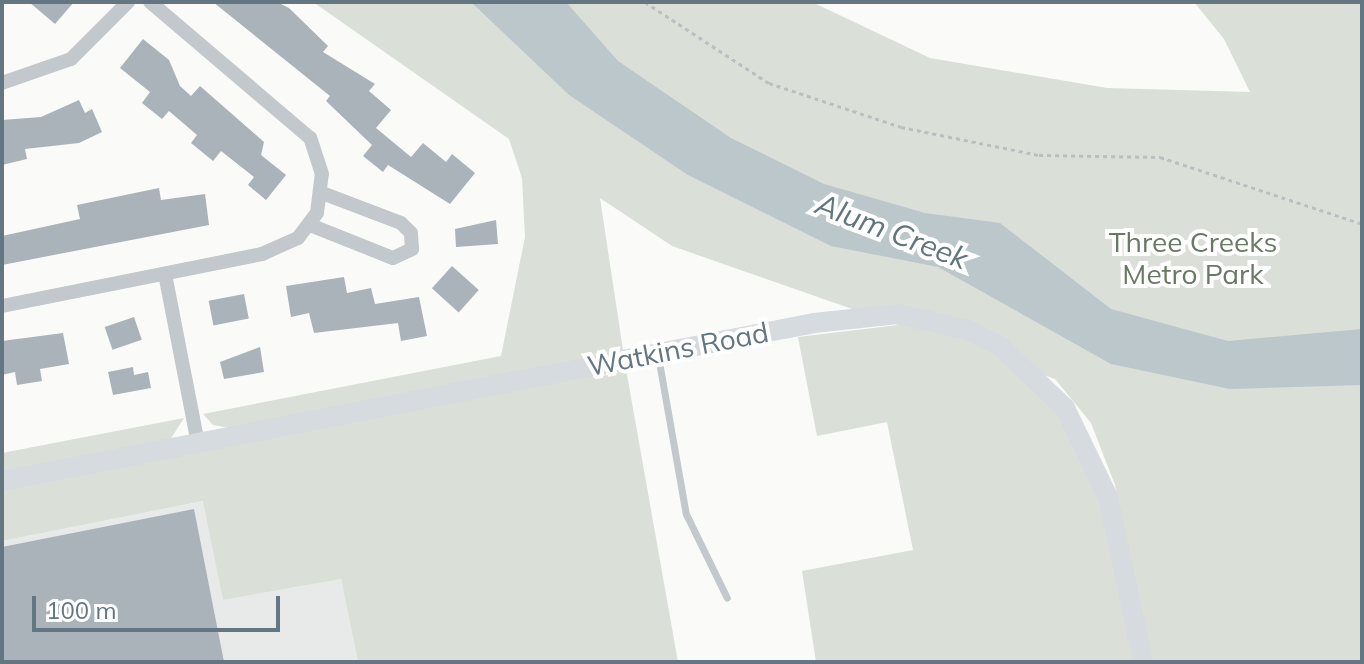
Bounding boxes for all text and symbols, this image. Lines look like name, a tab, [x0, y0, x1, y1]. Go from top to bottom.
water label: Alum Creek	[811, 186, 973, 276]
park label: Three Creeks Metro Park	[1109, 225, 1277, 291]
street label: Watkins Road	[585, 315, 771, 383]
scale bar	[36, 580, 284, 630]
text: 100 m	[46, 595, 117, 625]

